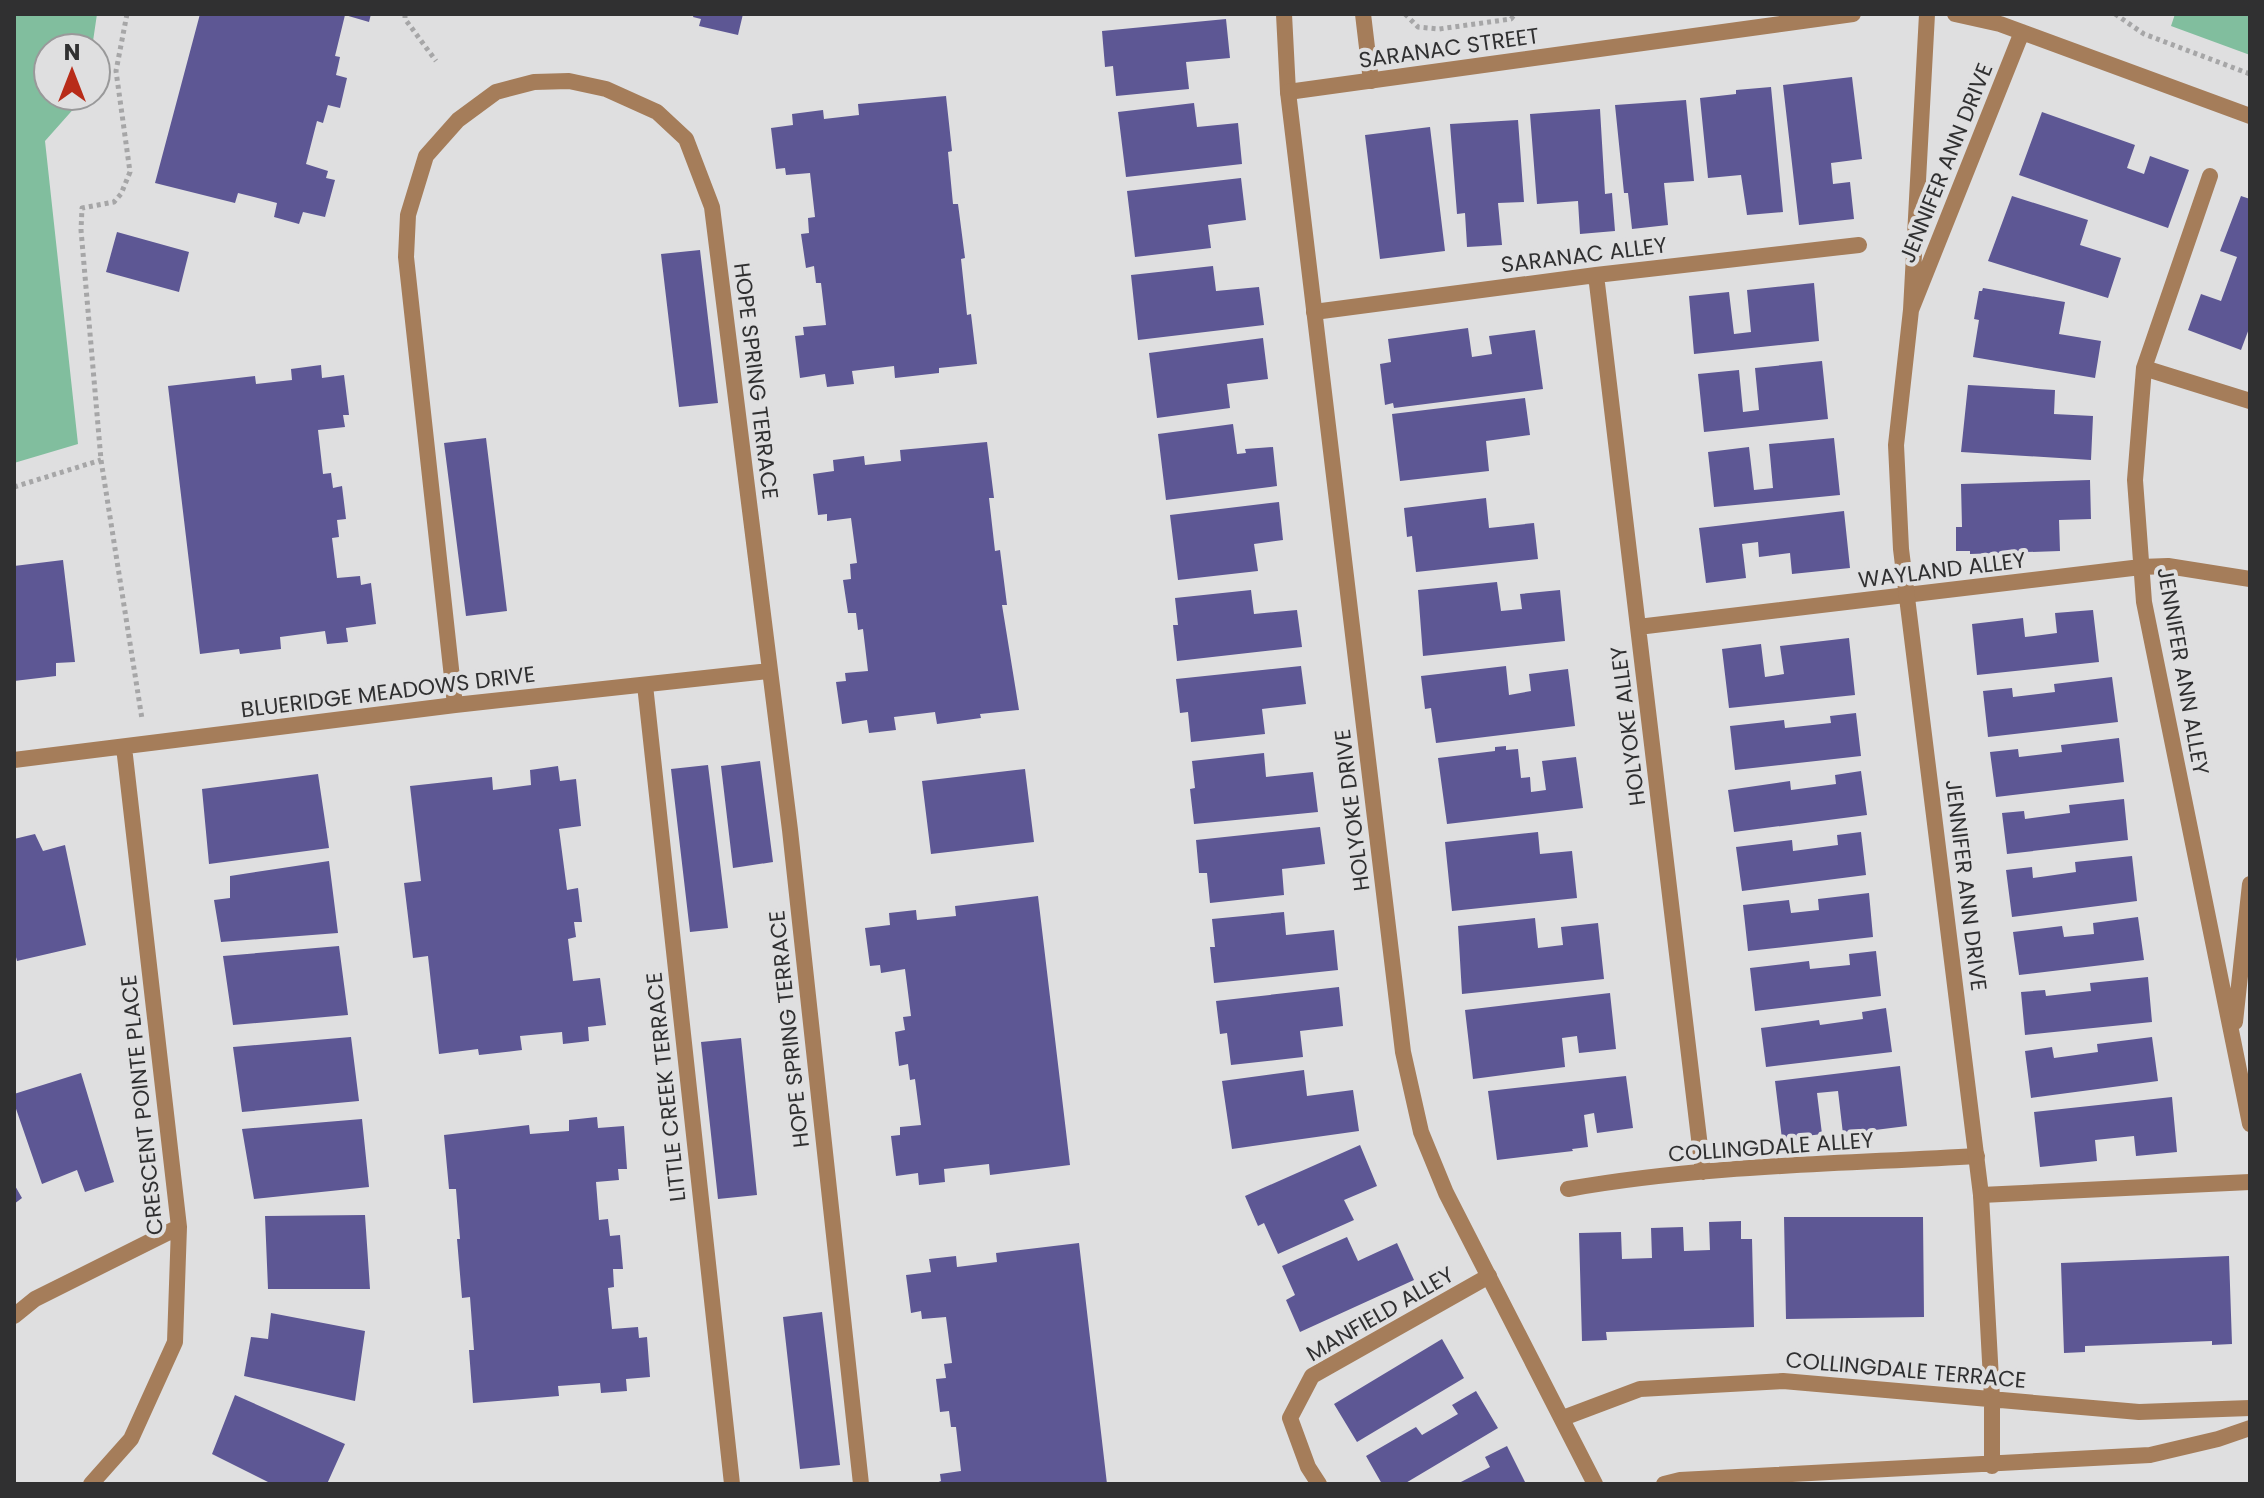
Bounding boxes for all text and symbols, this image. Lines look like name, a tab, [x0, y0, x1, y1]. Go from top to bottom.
street label: SARANAC STREET	[1357, 20, 1541, 76]
north arrow	[32, 32, 112, 112]
text: N	[64, 37, 80, 68]
street label: JENNIFER ANN DRIVE	[1892, 58, 2000, 268]
street label: SARANAC ALLEY	[1499, 229, 1669, 281]
street label: HOPE SPRING TERRACE	[726, 261, 786, 501]
street label: WAYLAND ALLEY	[1857, 544, 2028, 596]
street label: JENNIFER ANN ALLEY	[2149, 565, 2217, 777]
street label: HOLYOKE ALLEY	[1603, 644, 1653, 808]
street label: BLUERIDGE MEADOWS DRIVE	[239, 659, 537, 725]
street label: HOLYOKE DRIVE	[1327, 727, 1377, 893]
street label: JENNIFER ANN DRIVE	[1938, 777, 1994, 993]
street label: HOPE SPRING TERRACE	[761, 909, 817, 1149]
street label: LITTLE CREEK TERRACE	[639, 971, 693, 1203]
street label: CRESCENT POINTE PLACE	[113, 973, 171, 1237]
street label: COLLINGDALE ALLEY	[1667, 1124, 1875, 1170]
street label: MANFIELD ALLEY	[1300, 1259, 1460, 1369]
street label: COLLINGDALE TERRACE	[1784, 1344, 2028, 1396]

